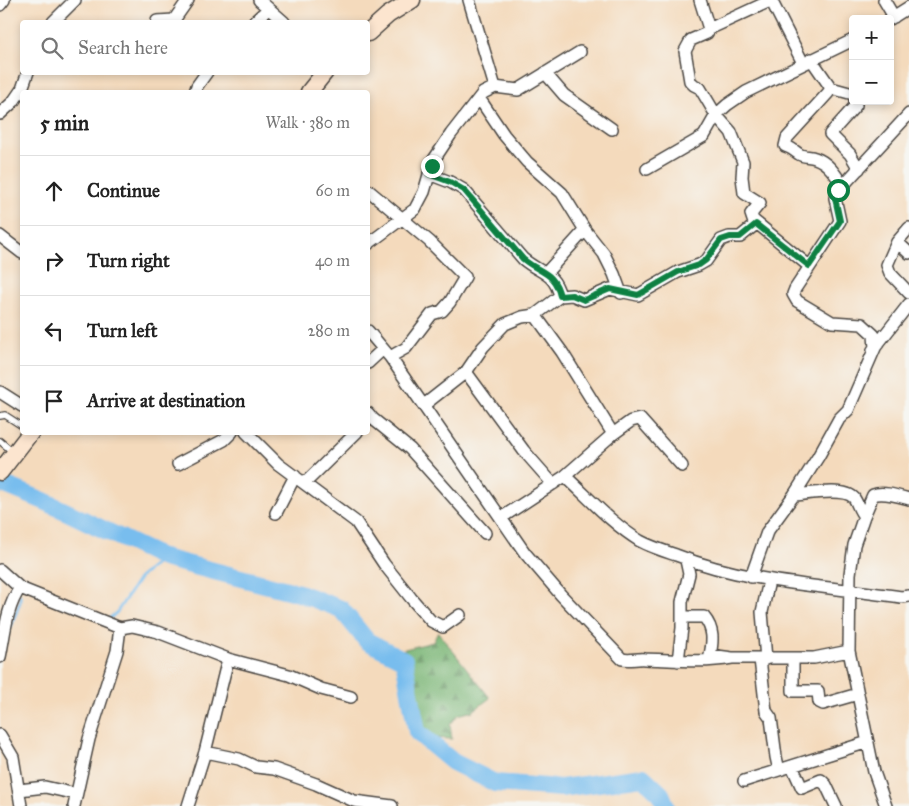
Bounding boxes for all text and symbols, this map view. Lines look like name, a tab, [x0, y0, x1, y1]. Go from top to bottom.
map controls	[849, 15, 894, 105]
button: +	[849, 15, 894, 60]
search box	[20, 20, 370, 75]
icon: search	[38, 34, 66, 62]
text: Search here	[78, 36, 168, 59]
button: −	[849, 60, 894, 105]
text: 5 min	[40, 110, 89, 136]
text: Walk · 380 m	[266, 113, 350, 132]
route end	[421, 155, 444, 178]
icon: ahead	[40, 177, 68, 205]
text: Continue	[87, 179, 160, 202]
route start	[827, 179, 850, 202]
text: 60 m	[316, 181, 350, 200]
icon: right	[40, 247, 68, 275]
text: Turn right	[87, 249, 170, 272]
text: 40 m	[315, 251, 350, 270]
icon: left	[40, 317, 68, 345]
text: Turn left	[87, 319, 157, 342]
text: 280 m	[307, 321, 350, 340]
icon: arrive	[40, 387, 68, 415]
text: Arrive at destination	[87, 389, 245, 412]

